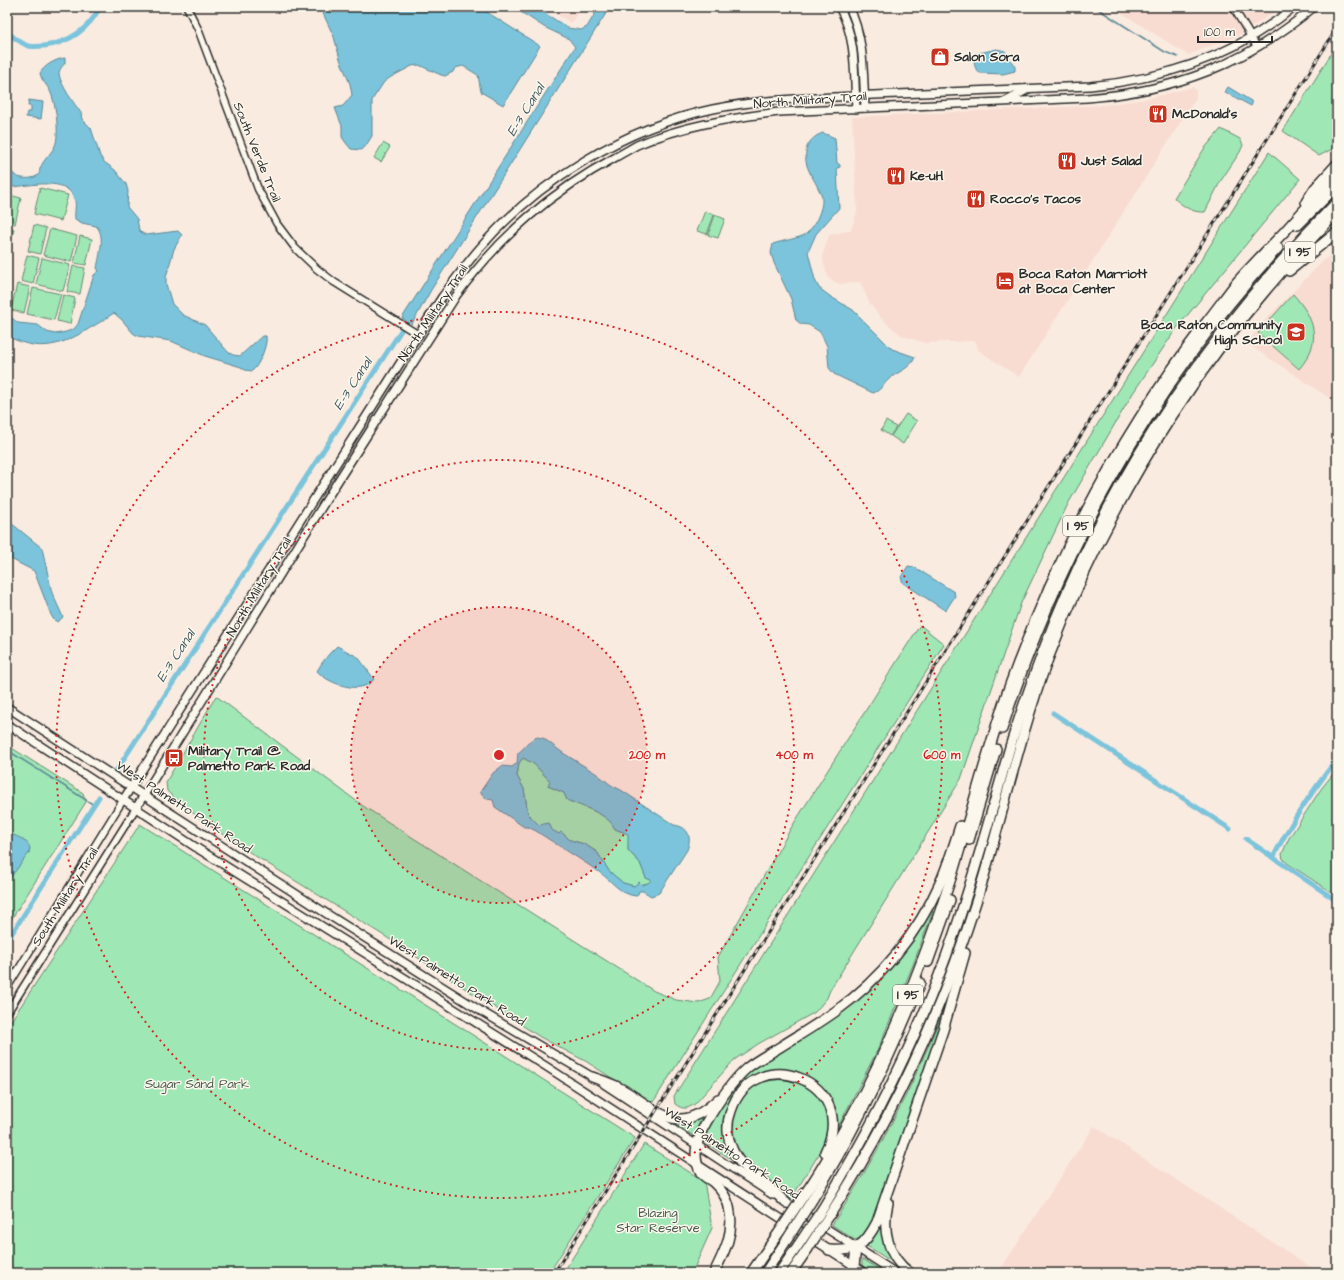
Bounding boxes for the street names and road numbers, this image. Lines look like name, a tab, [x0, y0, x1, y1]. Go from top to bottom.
street label: North Military Trail	[753, 87, 867, 114]
street label: South Verde Trail	[229, 99, 285, 205]
road number: I 95	[1285, 242, 1315, 262]
street label: North Military Trail	[394, 261, 473, 366]
road number: I 95	[1063, 516, 1093, 536]
street label: North Military Trail	[222, 534, 297, 641]
street label: West Palmetto Park Road	[113, 756, 256, 858]
street label: South Military Trail	[27, 844, 103, 950]
street label: West Palmetto Park Road	[385, 931, 529, 1031]
road number: I 95	[893, 985, 923, 1005]
street label: West Palmetto Park Road	[661, 1102, 804, 1204]

